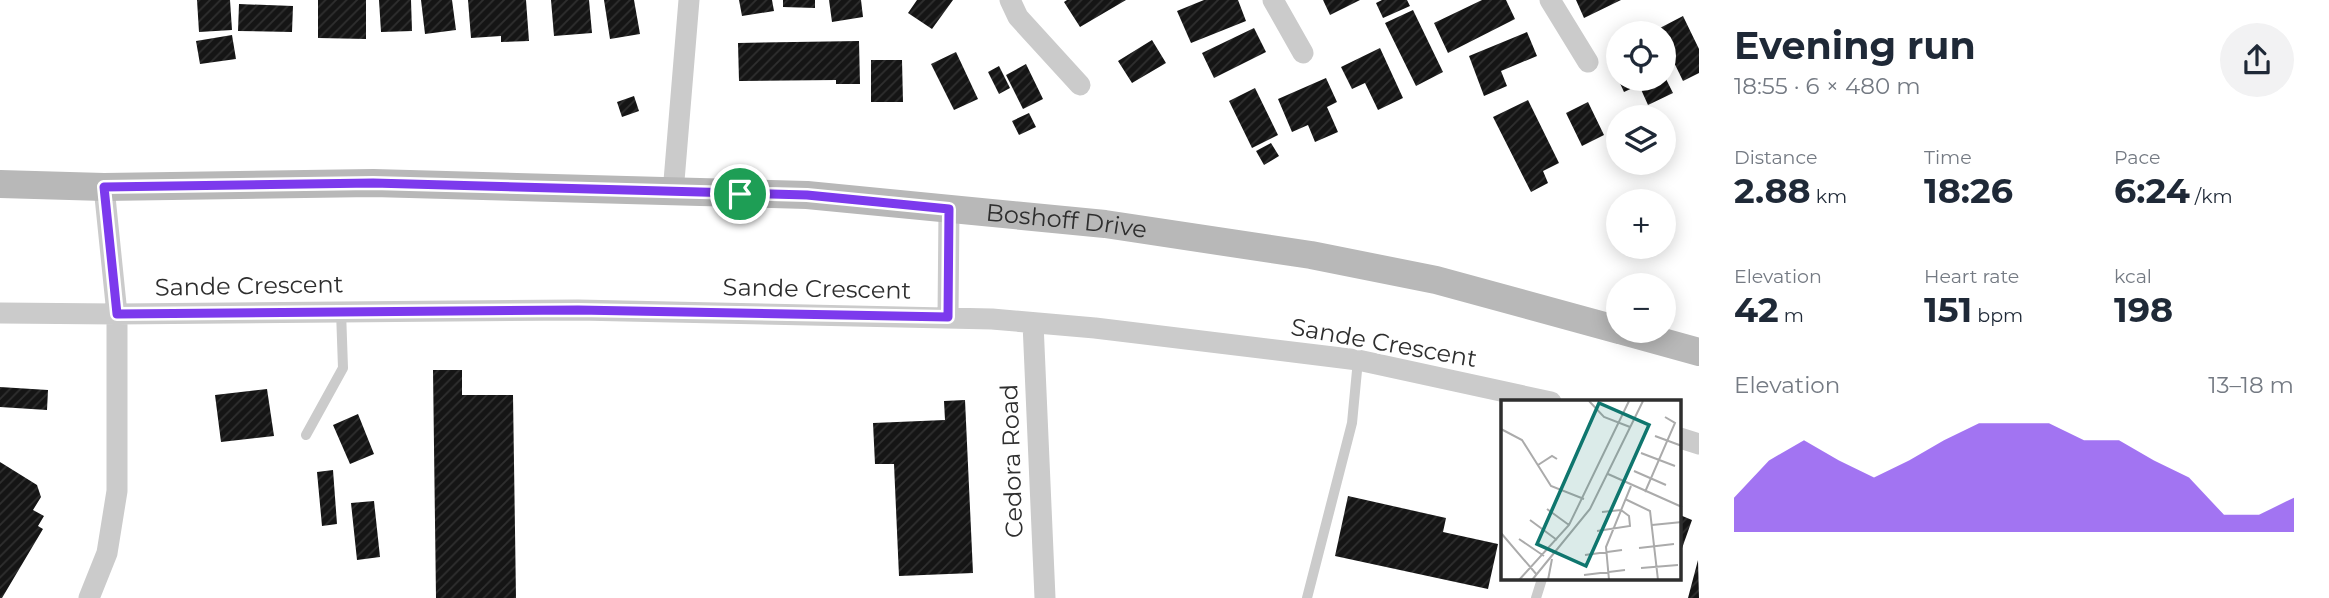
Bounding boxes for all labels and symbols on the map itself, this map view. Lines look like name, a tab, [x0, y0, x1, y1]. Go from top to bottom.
pin	[710, 164, 770, 224]
street label: Boshoff Drive	[985, 197, 1149, 244]
street label: Sande Crescent	[154, 269, 344, 302]
street label: Sande Crescent	[723, 272, 912, 305]
street label: Sande Crescent	[1289, 312, 1480, 373]
street label: Cedora Road	[994, 383, 1029, 539]
inset map	[1501, 400, 1682, 580]

